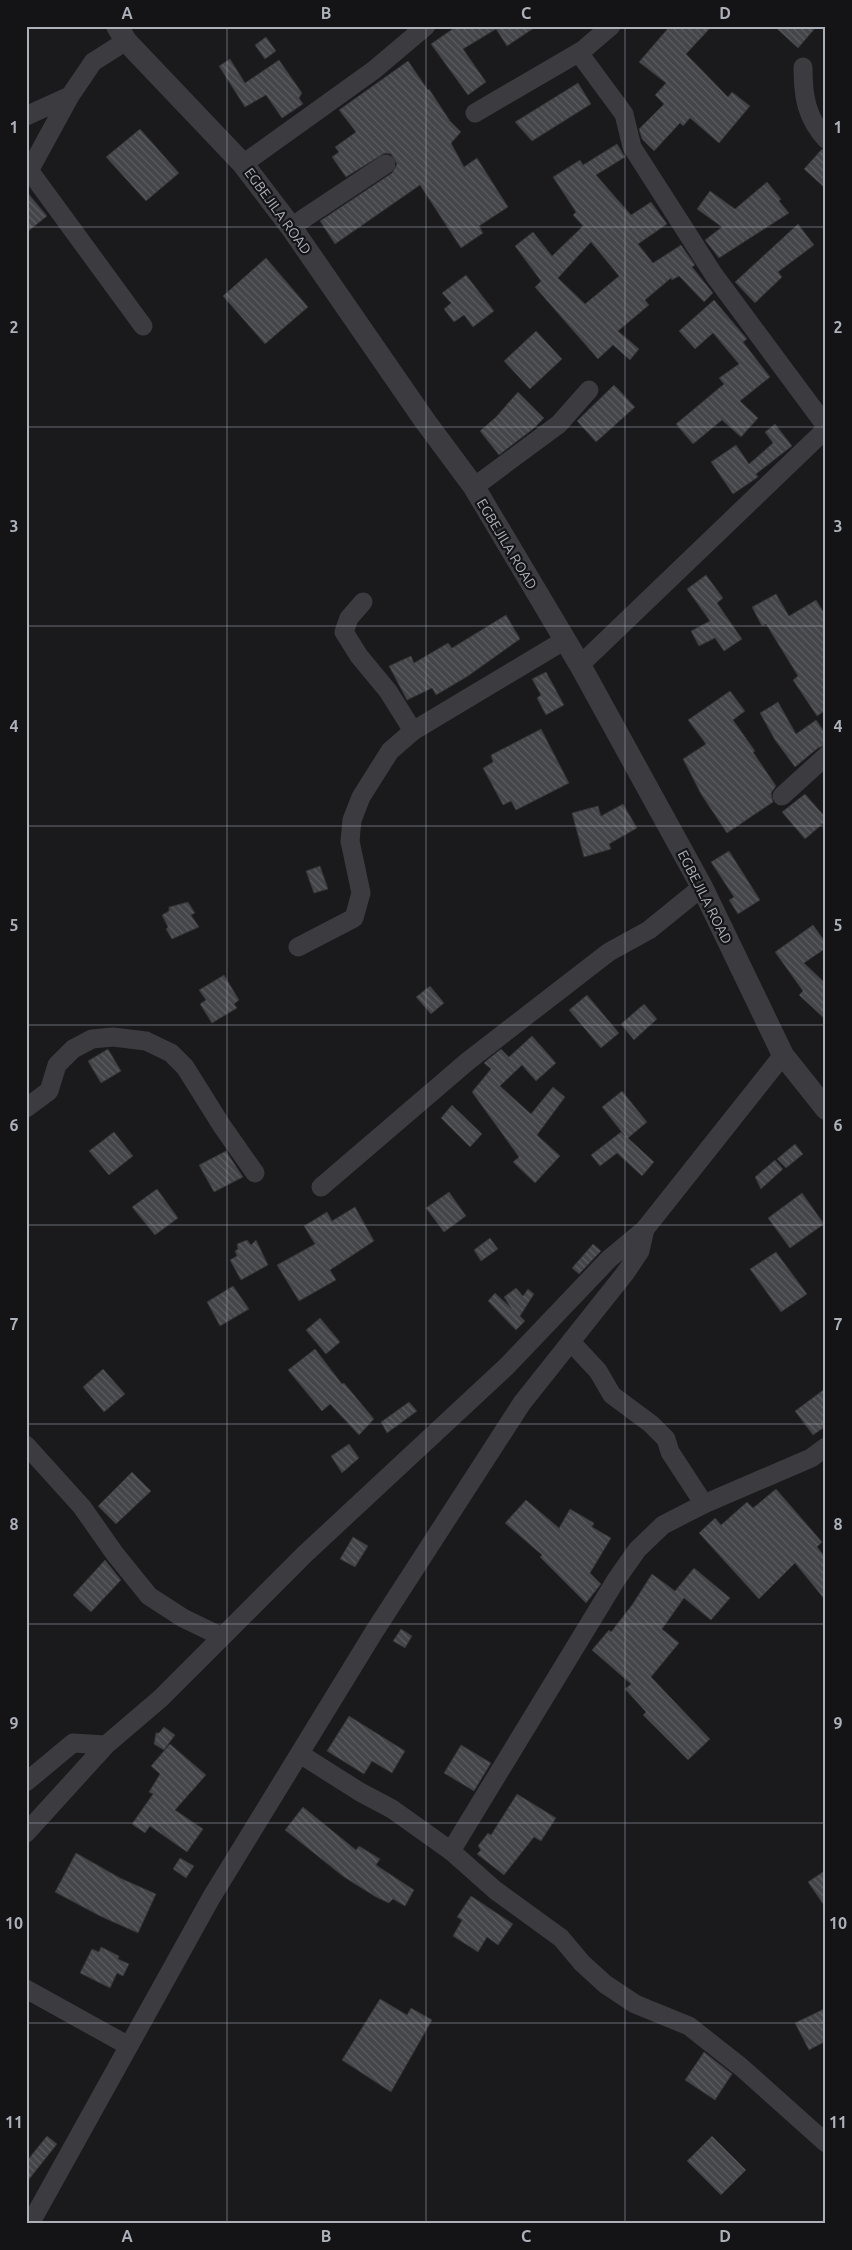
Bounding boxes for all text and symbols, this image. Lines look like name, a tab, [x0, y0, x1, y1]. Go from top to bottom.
text: A	[121, 4, 133, 22]
text: B	[321, 4, 331, 22]
text: C	[521, 4, 531, 22]
text: D	[719, 4, 731, 22]
text: 1	[9, 118, 19, 136]
text: 1	[833, 118, 843, 136]
street label: EGBEJILA ROAD	[241, 165, 315, 257]
text: 2	[9, 318, 19, 336]
text: 2	[833, 318, 843, 336]
street label: EGBEJILA ROAD	[474, 496, 540, 592]
text: 3	[9, 517, 19, 535]
text: 3	[833, 517, 843, 535]
text: 4	[9, 717, 19, 735]
text: 4	[833, 717, 843, 735]
street label: EGBEJILA ROAD	[675, 848, 735, 946]
text: 5	[9, 916, 19, 934]
text: 5	[833, 916, 843, 934]
text: 6	[9, 1116, 19, 1134]
text: 6	[833, 1116, 843, 1134]
text: 7	[9, 1315, 19, 1333]
text: 7	[833, 1315, 843, 1333]
text: 8	[9, 1515, 19, 1533]
text: 8	[833, 1515, 843, 1533]
text: 9	[9, 1714, 19, 1732]
text: 9	[833, 1714, 843, 1732]
text: 10	[5, 1914, 23, 1932]
text: 10	[829, 1914, 847, 1932]
text: 11	[5, 2113, 23, 2131]
text: 11	[829, 2113, 847, 2131]
text: A	[121, 2227, 133, 2245]
text: B	[321, 2227, 331, 2245]
text: C	[521, 2227, 531, 2245]
text: D	[719, 2227, 731, 2245]

